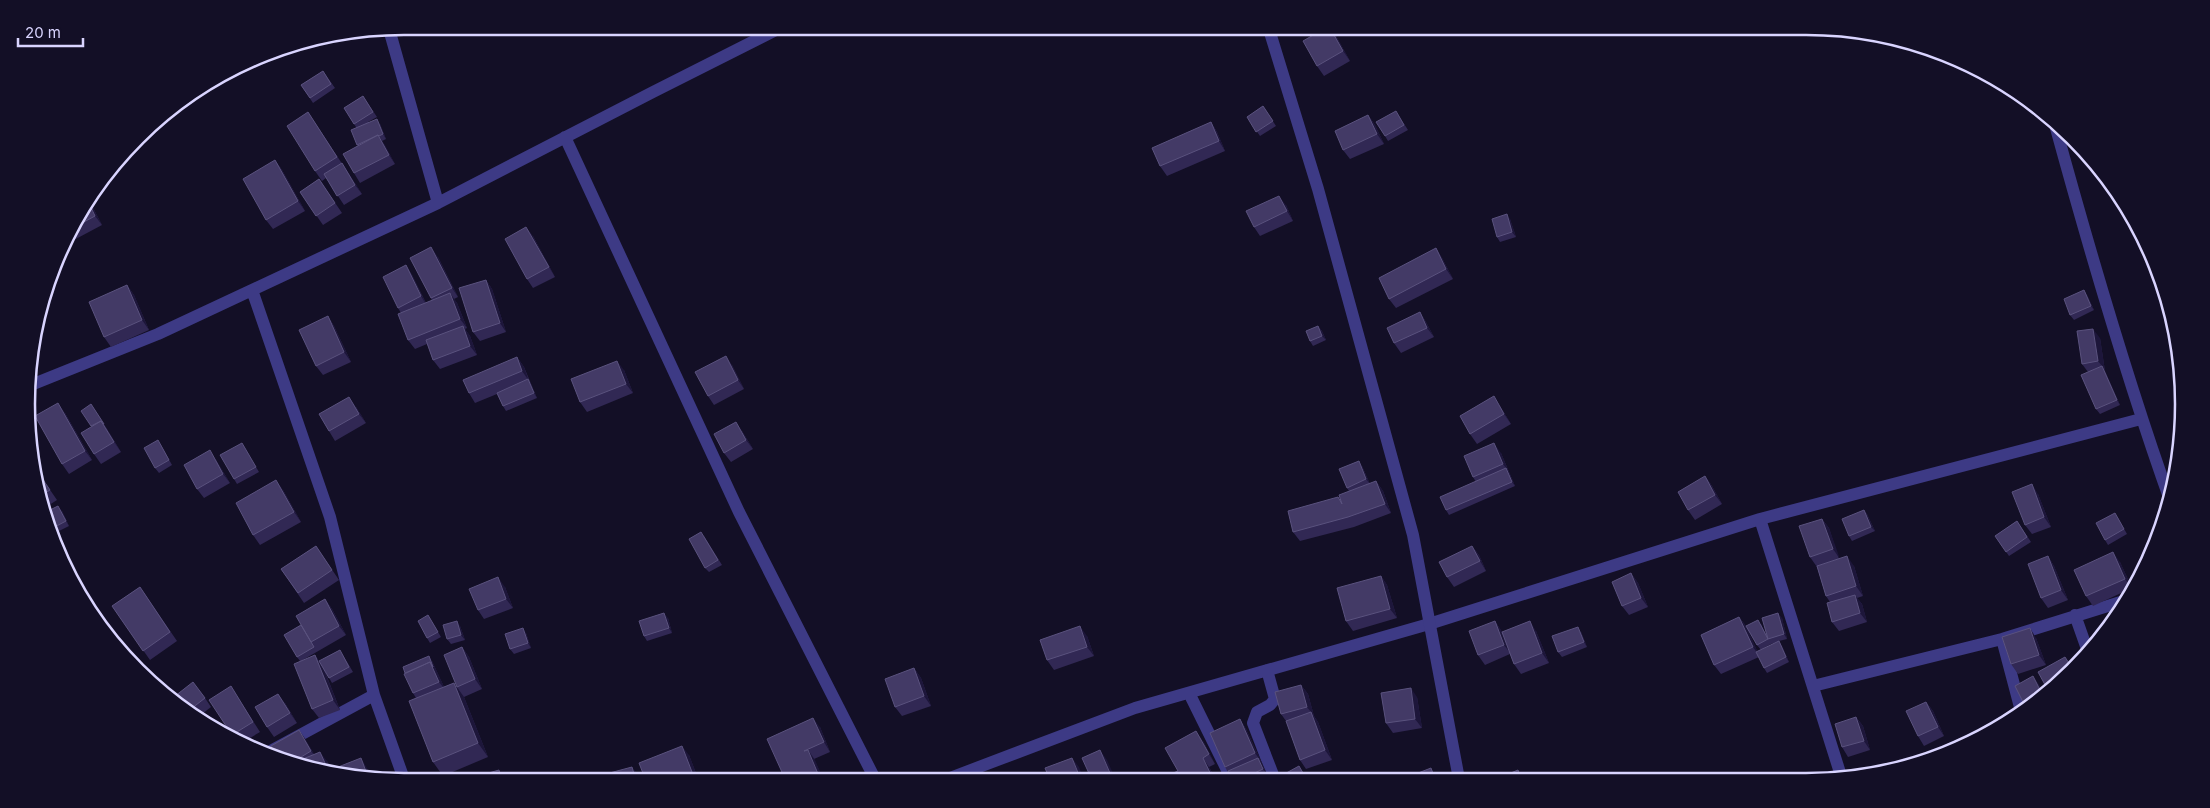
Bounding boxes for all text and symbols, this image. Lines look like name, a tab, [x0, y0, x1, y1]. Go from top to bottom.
scale bar	[18, 15, 82, 47]
text: 20 m	[25, 23, 61, 42]

